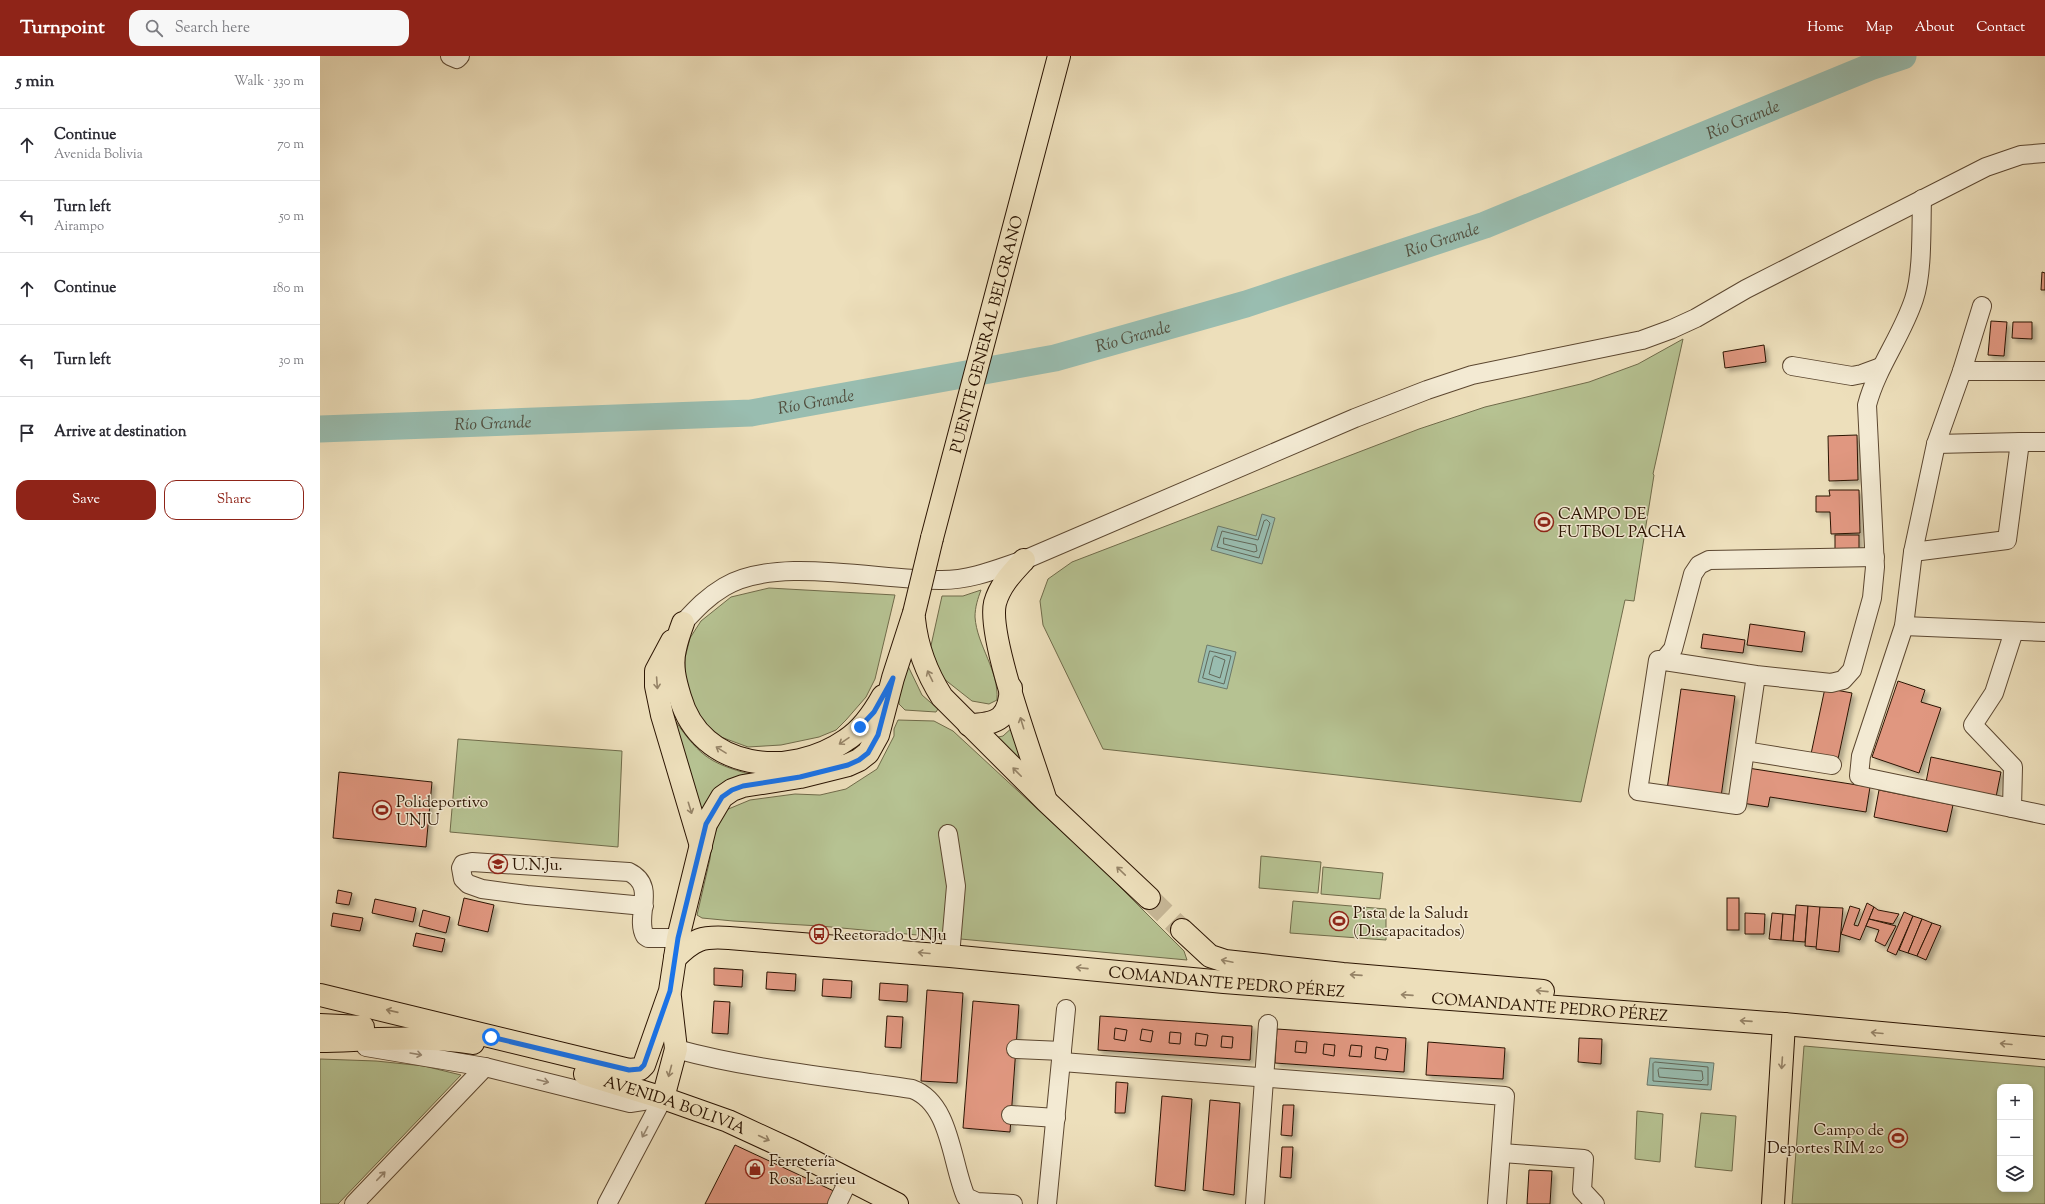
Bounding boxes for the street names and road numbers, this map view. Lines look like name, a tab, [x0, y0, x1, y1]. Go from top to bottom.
street label: PUENTE GENERAL BELGRANO	[946, 213, 1031, 456]
street label: COMANDANTE PEDRO PÉREZ	[1107, 962, 1346, 1005]
street label: COMANDANTE PEDRO PÉREZ	[1430, 989, 1669, 1029]
street label: AVENIDA BOLIVIA	[600, 1071, 749, 1142]

